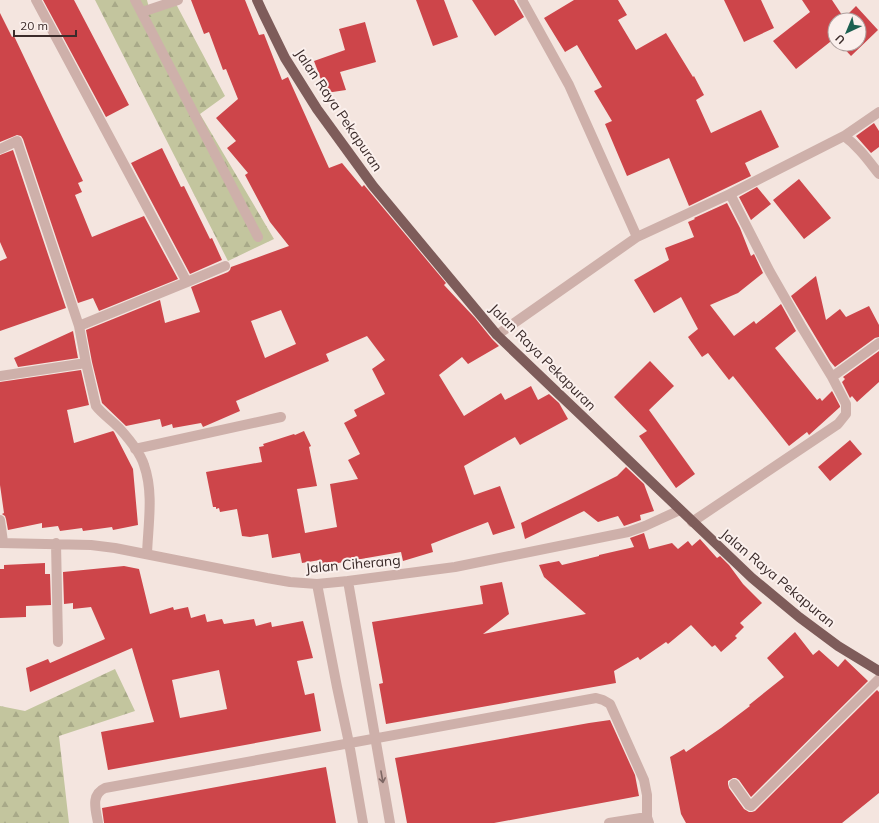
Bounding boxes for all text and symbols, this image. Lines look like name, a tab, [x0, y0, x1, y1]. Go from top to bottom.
scale bar	[14, 12, 76, 38]
north arrow	[827, 12, 867, 52]
text: 20 m	[20, 18, 48, 33]
text: U	[832, 31, 848, 47]
street label: Jalan Raya Pekapuran	[291, 45, 387, 175]
street label: Jalan Raya Pekapuran	[486, 300, 600, 414]
street label: Jalan Raya Pekapuran	[717, 525, 839, 631]
street label: Jalan Ciherang	[305, 551, 401, 577]
one-way arrow	[379, 771, 387, 784]

